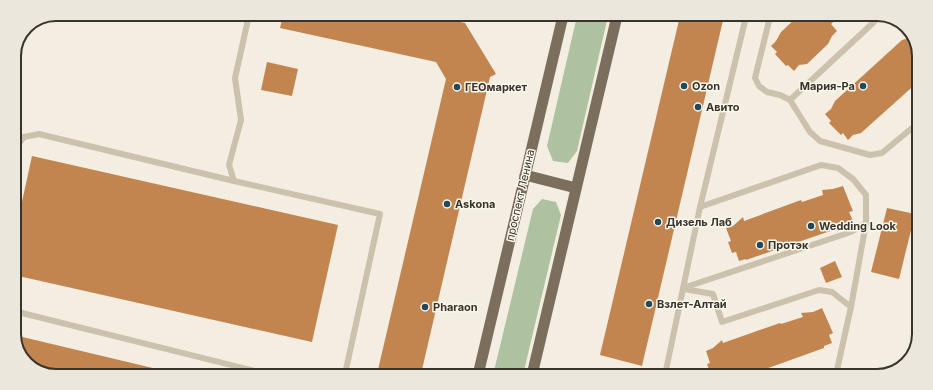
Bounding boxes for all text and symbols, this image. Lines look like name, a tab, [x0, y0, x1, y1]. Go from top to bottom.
place label: Ozon	[692, 79, 720, 93]
place label: Мария-Ра	[800, 79, 855, 93]
place label: ГЕОмаркет	[465, 80, 528, 94]
marker: Ozon	[679, 81, 689, 91]
marker: Мария-Ра	[858, 81, 868, 91]
marker: ГЕОмаркет	[452, 82, 462, 92]
place label: Авито	[706, 100, 740, 114]
marker: Авито	[693, 102, 703, 112]
street label: проспект Ленина	[503, 148, 537, 242]
place label: Askona	[455, 197, 495, 211]
marker: Askona	[442, 199, 452, 209]
place label: Дизель Лаб	[666, 215, 732, 229]
marker: Дизель Лаб	[653, 217, 663, 227]
place label: Wedding Look	[819, 219, 896, 233]
marker: Wedding Look	[806, 221, 816, 231]
place label: Протэк	[768, 238, 809, 252]
marker: Протэк	[755, 240, 765, 250]
place label: Взлет-Алтай	[657, 297, 727, 311]
marker: Взлет-Алтай	[644, 299, 654, 309]
place label: Pharaon	[433, 300, 478, 314]
marker: Pharaon	[420, 302, 430, 312]

